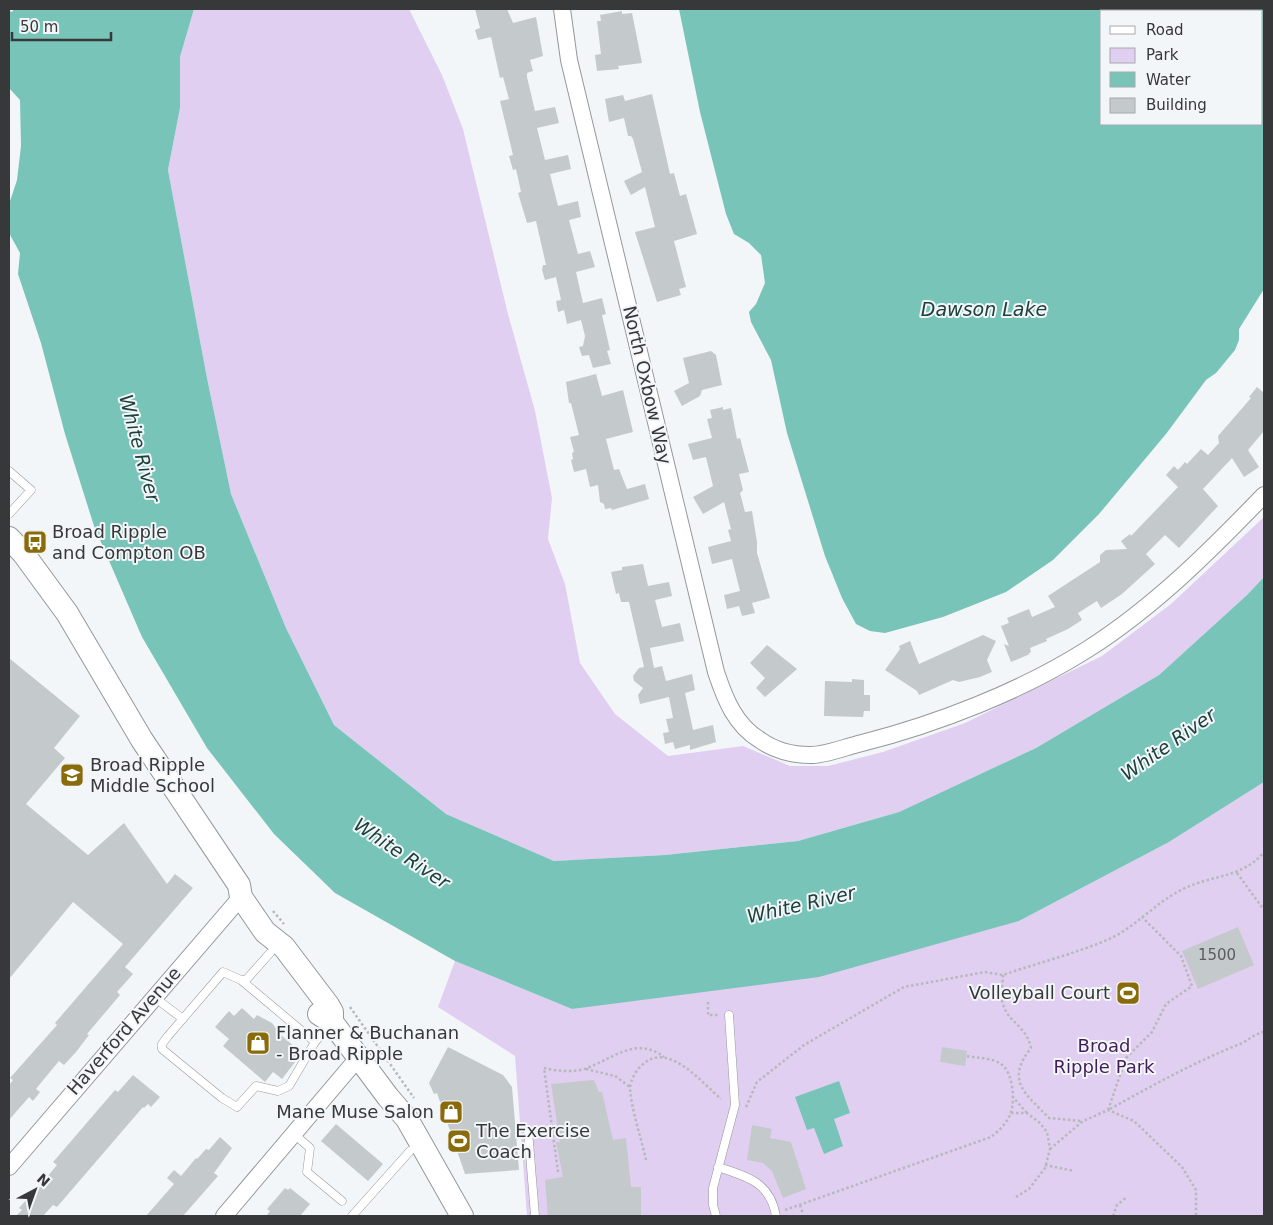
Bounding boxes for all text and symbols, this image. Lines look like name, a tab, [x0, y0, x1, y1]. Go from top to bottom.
scale bar	[12, 10, 111, 42]
legend	[1100, 10, 1263, 125]
text: 50 m	[20, 18, 58, 36]
text: Road	[1146, 21, 1184, 39]
text: Park	[1146, 46, 1179, 64]
text: Water	[1146, 71, 1191, 89]
text: Building	[1146, 96, 1207, 114]
water label: Dawson Lake	[921, 298, 1047, 320]
street label: North Oxbow Way	[619, 304, 676, 467]
water label: White River	[115, 392, 165, 505]
place label: Broad Ripple and Compton OB	[52, 521, 206, 563]
bus stop icon: Broad Ripple and Compton OB	[22, 529, 48, 555]
water label: White River	[1116, 703, 1221, 785]
place label: Broad Ripple Middle School	[90, 754, 215, 796]
school or university icon: Broad Ripple Middle School	[59, 762, 85, 788]
water label: White River	[350, 813, 455, 894]
water label: White River	[745, 881, 858, 927]
house number: 1500	[1198, 946, 1236, 964]
street label: Haverford Avenue	[63, 963, 185, 1099]
sports icon: Volleyball Court	[1115, 980, 1141, 1006]
place label: Volleyball Court	[969, 982, 1110, 1003]
place label: Flanner & Buchanan - Broad Ripple	[276, 1022, 459, 1064]
shop icon: Flanner & Buchanan - Broad Ripple	[245, 1030, 271, 1056]
park label: Broad Ripple Park	[1053, 1035, 1155, 1077]
shop icon: Mane Muse Salon	[438, 1099, 464, 1125]
place label: Mane Muse Salon	[276, 1101, 434, 1122]
place label: The Exercise Coach	[475, 1120, 590, 1162]
sports icon: The Exercise Coach	[446, 1128, 472, 1154]
north arrow	[10, 1165, 60, 1215]
text: N	[34, 1170, 53, 1190]

